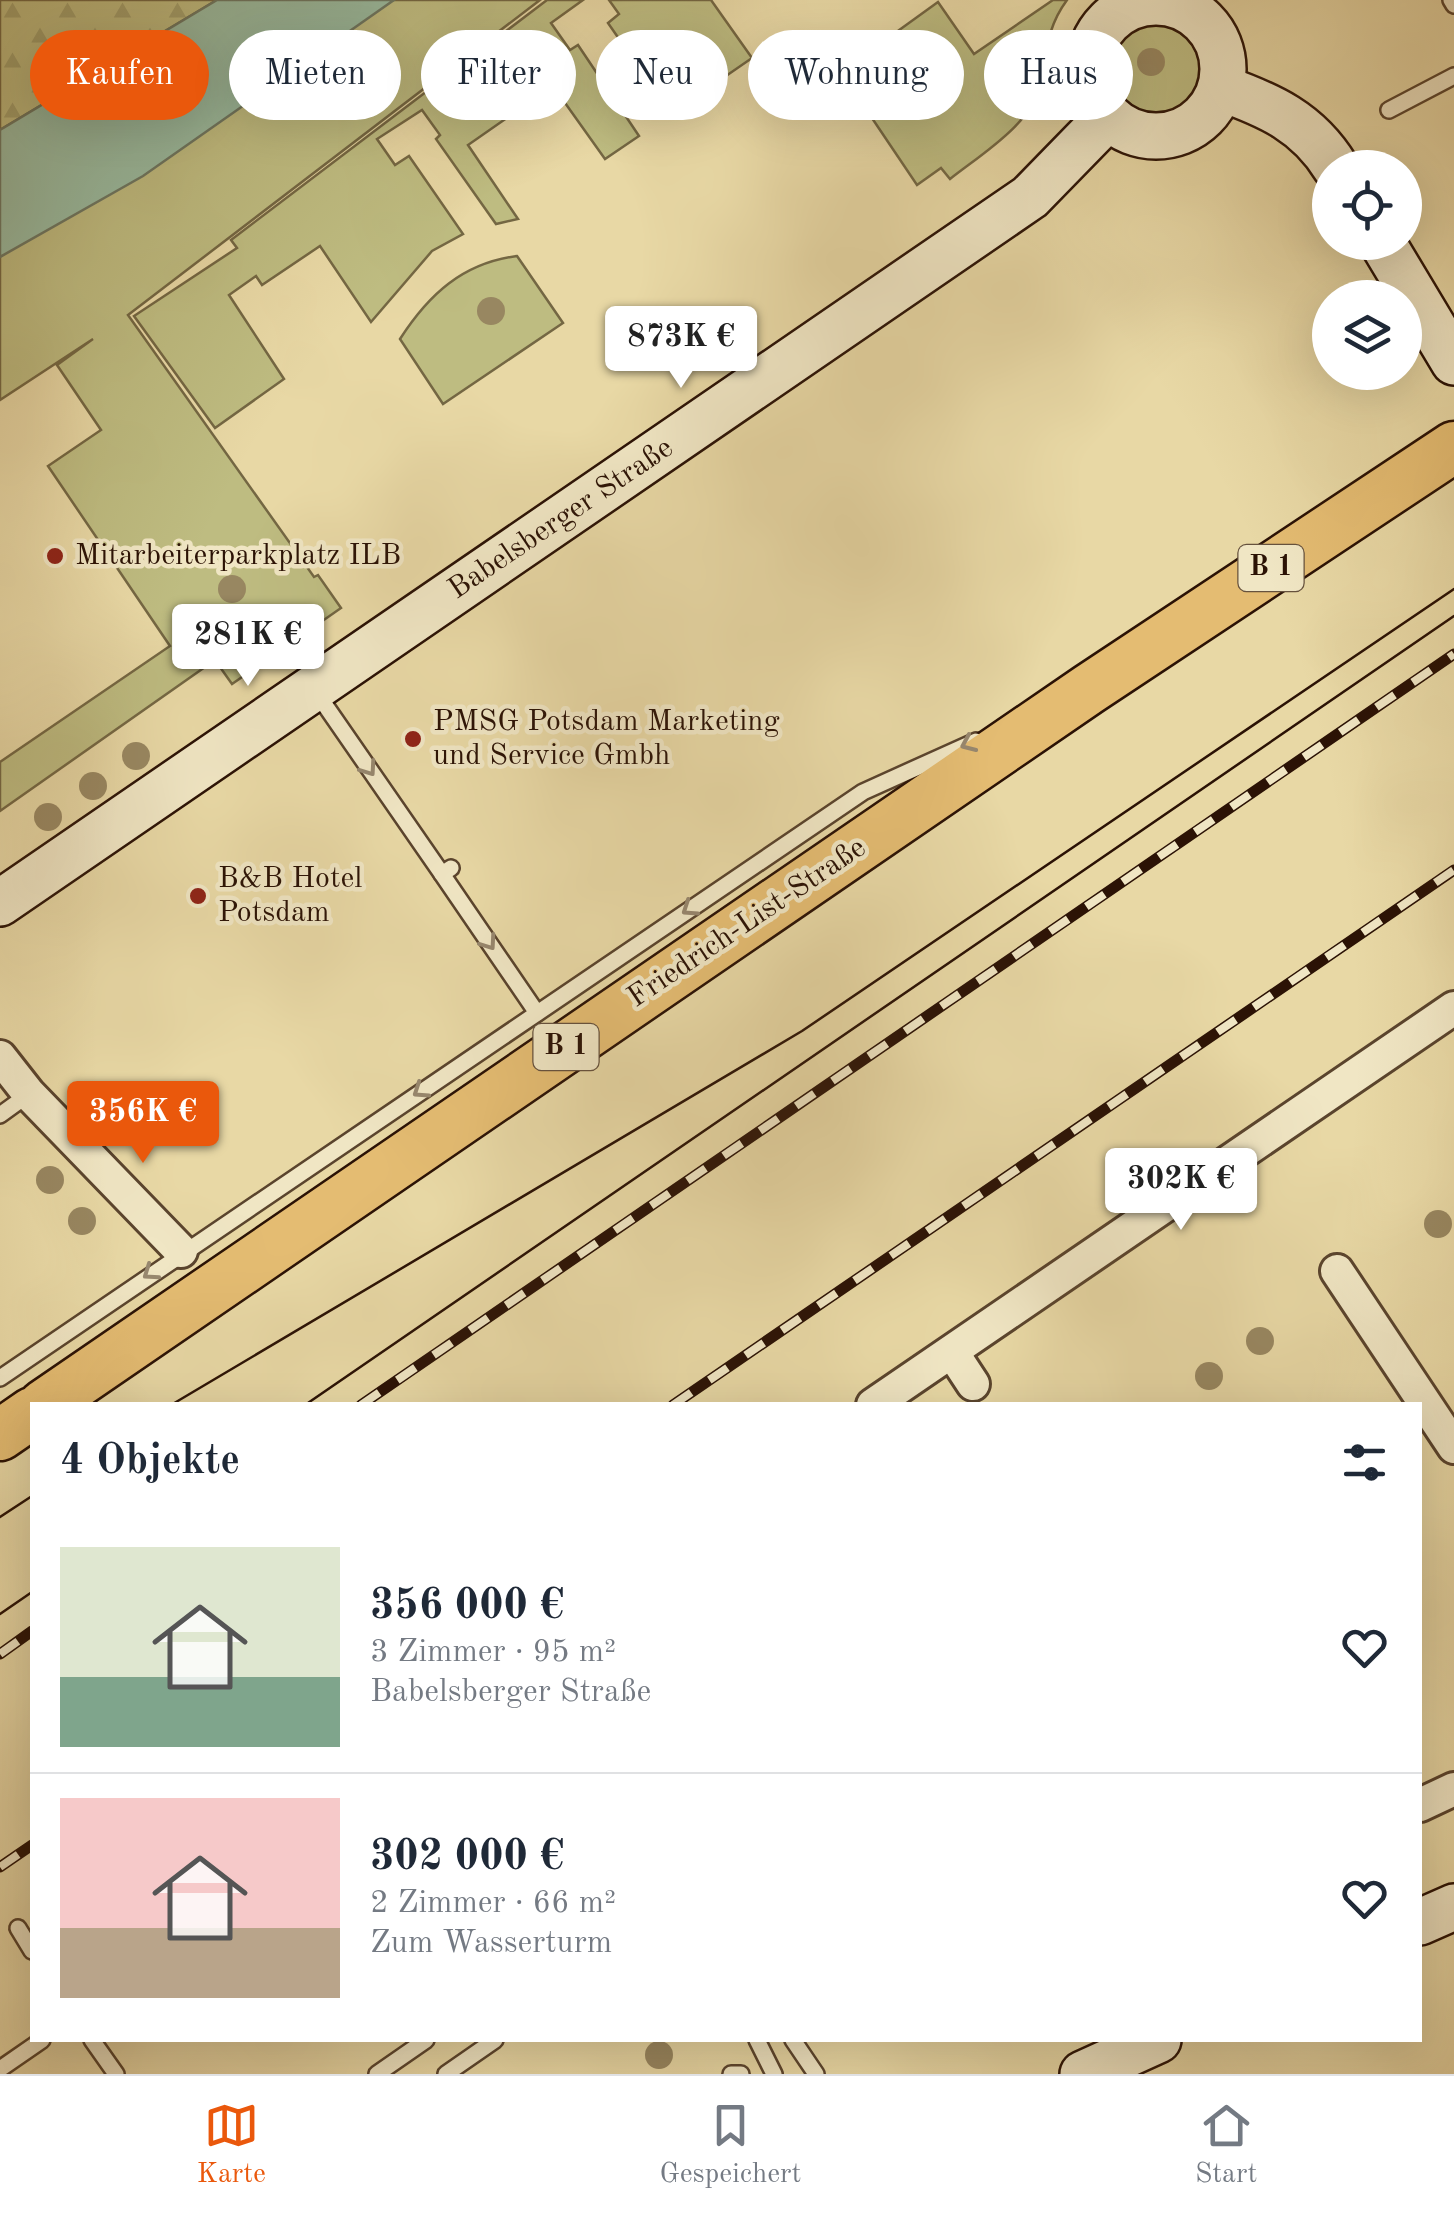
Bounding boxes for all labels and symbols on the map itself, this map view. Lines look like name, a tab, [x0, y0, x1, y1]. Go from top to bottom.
pin: 873K €	[600, 306, 762, 391]
street label: Babelsberger Straße	[443, 433, 679, 605]
place label: Mitarbeiterparkplatz ILB	[75, 541, 401, 571]
marker: Mitarbeiterparkplatz ILB	[44, 545, 66, 567]
road number: B 1	[1238, 545, 1304, 591]
pin: 281K €	[167, 604, 329, 689]
place label: PMSG Potsdam Marketing und Service Gmbh	[433, 707, 780, 771]
marker: PMSG Potsdam Marketing und Service Gmbh	[402, 728, 424, 750]
one-way arrow	[960, 732, 978, 752]
one-way arrow	[357, 758, 375, 777]
street label: Friedrich-List-Straße	[623, 832, 871, 1014]
place label: B&B Hotel Potsdam	[218, 864, 362, 928]
marker: B&B Hotel Potsdam	[187, 885, 209, 907]
one-way arrow	[682, 897, 701, 915]
one-way arrow	[477, 933, 496, 951]
road number: B 1	[534, 1024, 598, 1070]
one-way arrow	[412, 1079, 430, 1098]
pin: 356K €	[62, 1081, 224, 1166]
pin: 302K €	[1100, 1148, 1262, 1233]
one-way arrow	[143, 1261, 162, 1279]

